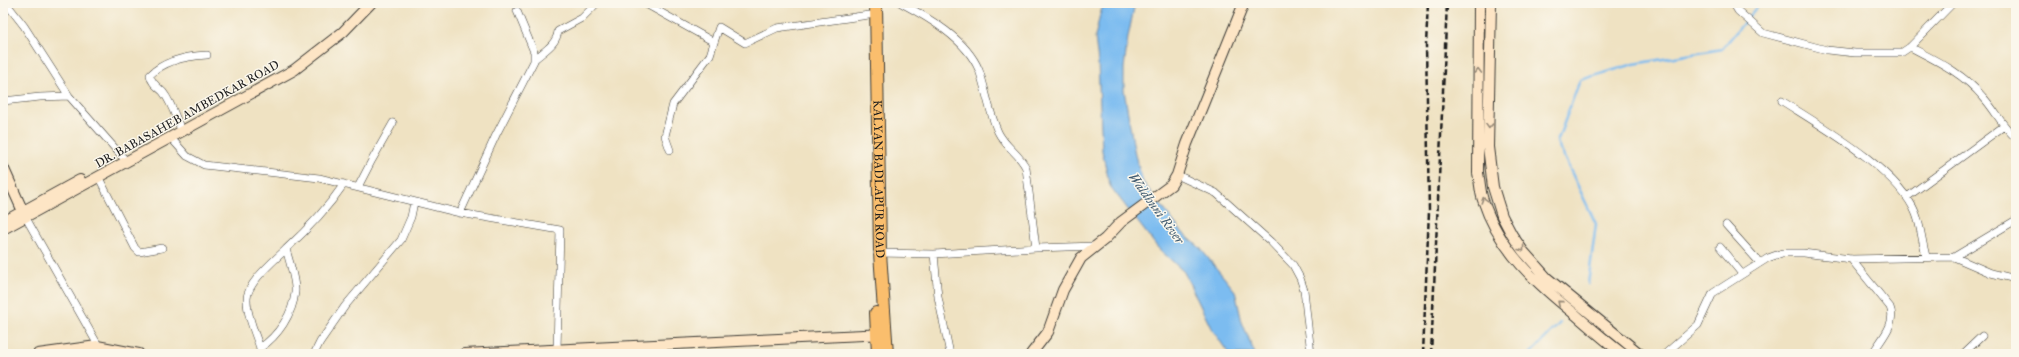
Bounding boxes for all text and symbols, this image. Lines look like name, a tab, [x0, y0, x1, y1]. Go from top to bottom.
street label: DR. BABASAHEB AMBEDKAR ROAD	[93, 57, 281, 171]
one-way arrow	[1474, 68, 1482, 74]
street label: KALYAN BADLAPUR ROAD	[871, 100, 887, 259]
one-way arrow	[1484, 123, 1493, 129]
water label: Waldhuni River	[1125, 170, 1188, 248]
one-way arrow	[1480, 197, 1489, 204]
one-way arrow	[1517, 244, 1524, 251]
one-way arrow	[1558, 300, 1565, 307]

